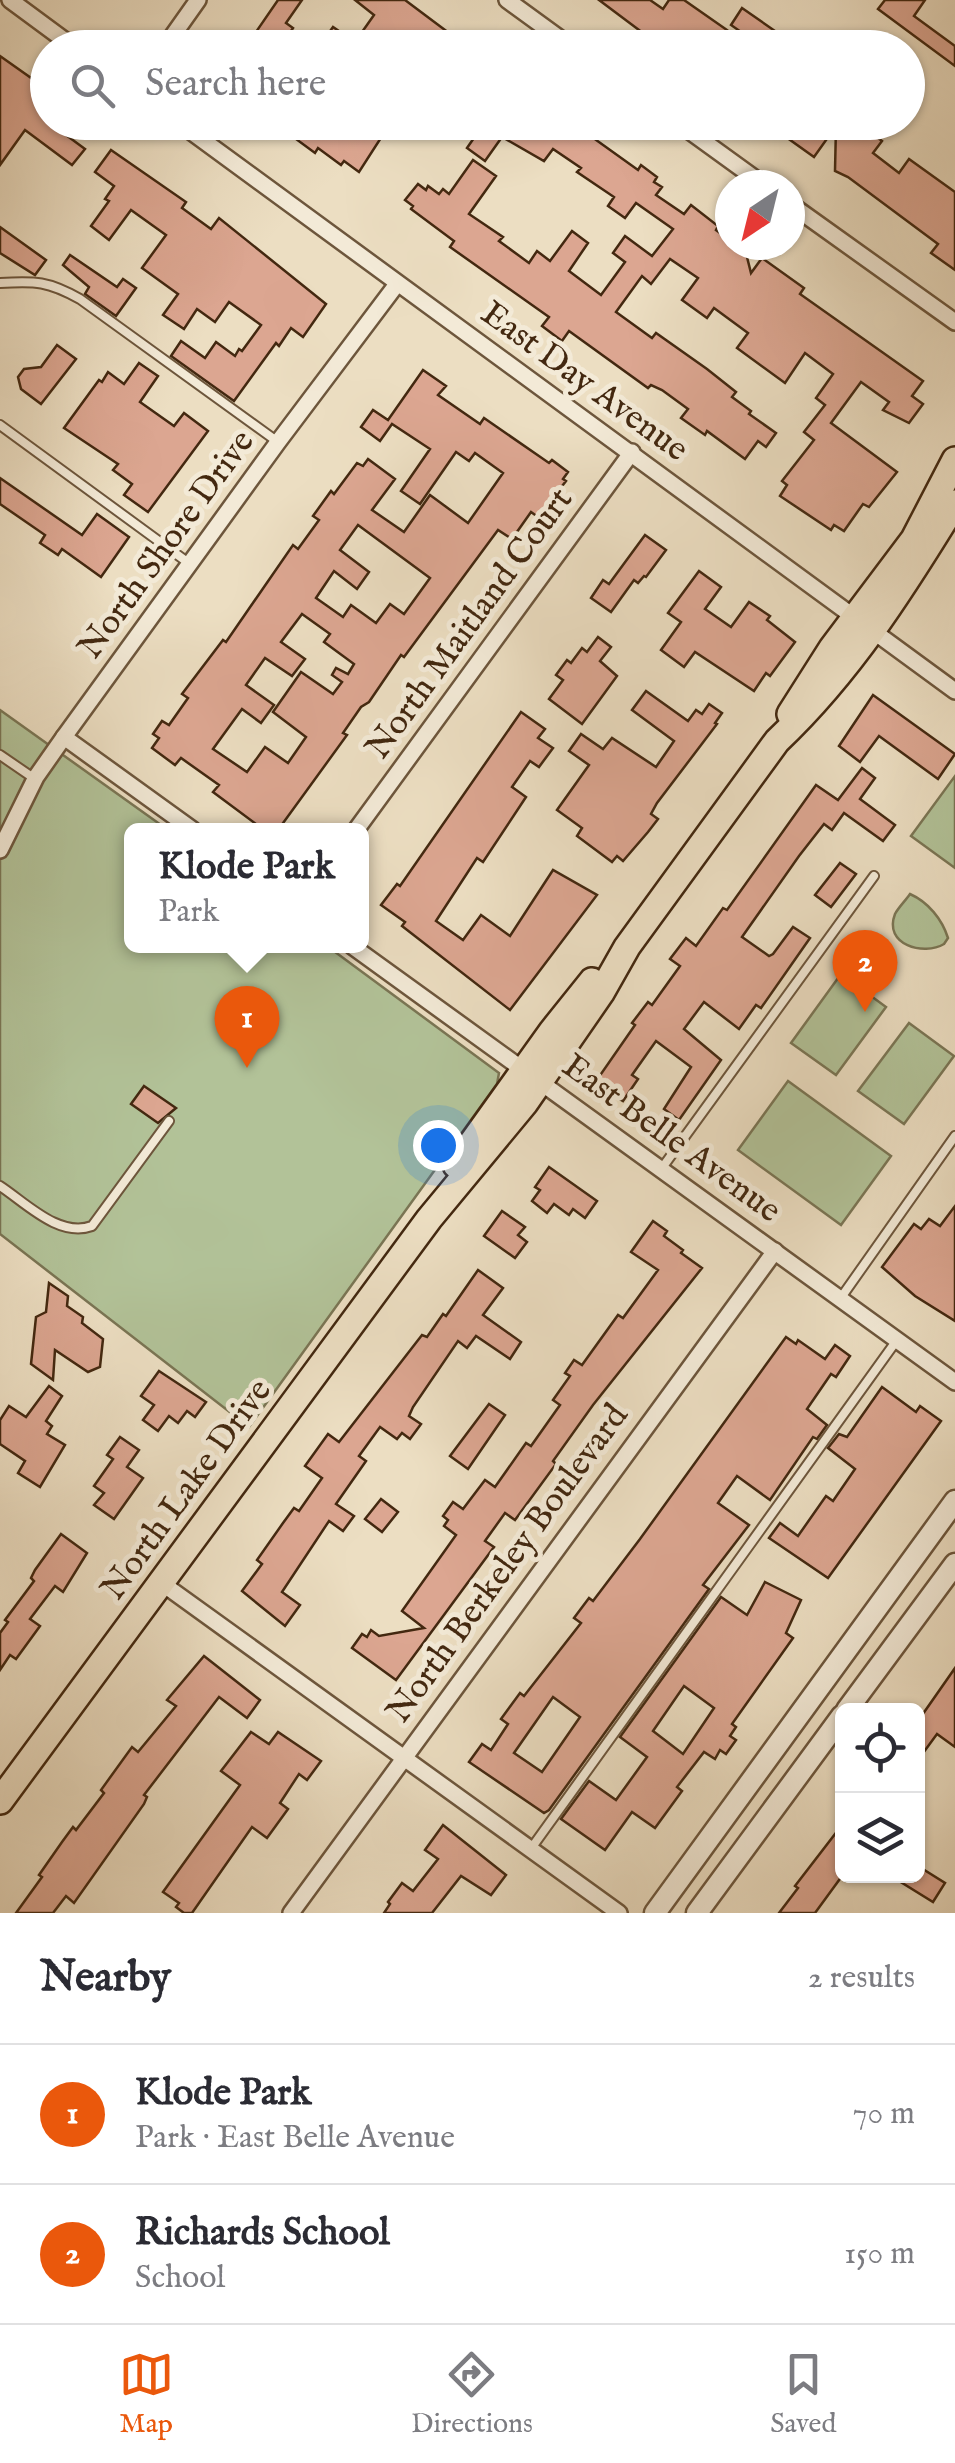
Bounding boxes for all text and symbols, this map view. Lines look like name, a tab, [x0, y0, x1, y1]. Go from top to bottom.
search box	[30, 30, 925, 140]
icon: search	[65, 58, 120, 113]
text: Search here	[145, 61, 326, 109]
north arrow	[715, 170, 805, 260]
street label: East Day Avenue	[471, 291, 697, 473]
street label: North Shore Drive	[69, 422, 265, 668]
street label: North Maitland Court	[356, 479, 584, 769]
popup	[124, 823, 369, 953]
text: Klode Park	[158, 844, 335, 892]
text: Park	[158, 892, 219, 933]
pin: 2	[832, 930, 898, 1012]
pin: 1	[214, 986, 280, 1068]
street label: East Belle Avenue	[553, 1044, 789, 1234]
your location	[413, 1120, 464, 1171]
street label: North Lake Drive	[92, 1370, 282, 1610]
street label: North Berkeley Boulevard	[377, 1395, 639, 1732]
map controls	[835, 1703, 925, 1883]
button: locate	[835, 1703, 925, 1793]
button: layers	[835, 1793, 925, 1883]
text: Nearby	[40, 1952, 171, 2005]
text: 2 results	[808, 1958, 915, 1999]
text: Klode Park	[135, 2070, 311, 2118]
text: 1	[67, 2094, 78, 2135]
text: 70 m	[853, 2094, 915, 2135]
text: Park · East Belle Avenue	[135, 2118, 455, 2159]
text: Richards School	[135, 2210, 390, 2258]
text: 2	[65, 2234, 80, 2275]
text: 150 m	[844, 2234, 915, 2275]
text: School	[135, 2258, 225, 2299]
tab: Map	[119, 2347, 174, 2442]
tab: Directions	[411, 2347, 533, 2442]
tab: Saved	[770, 2347, 836, 2442]

